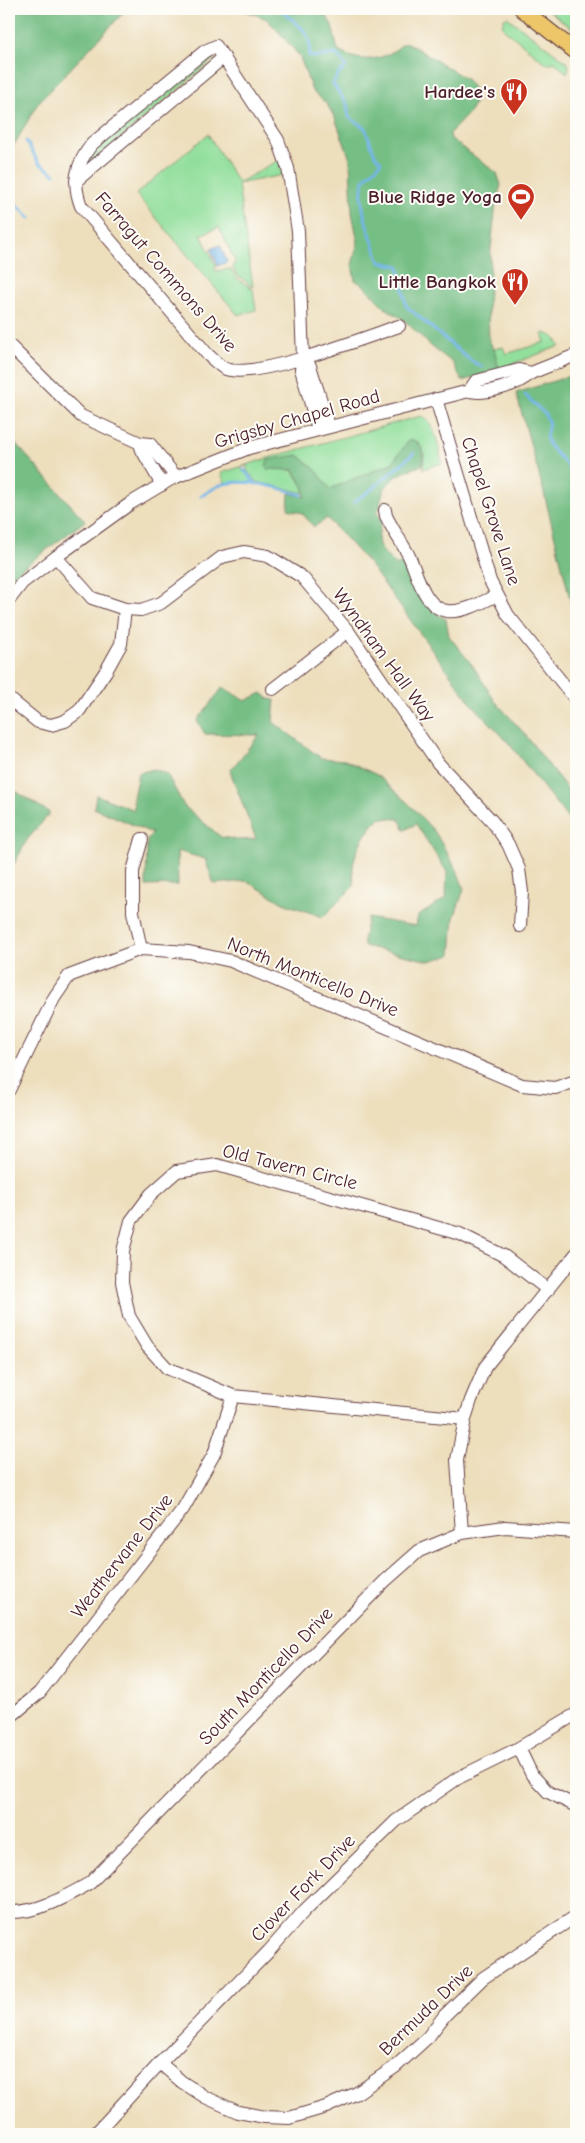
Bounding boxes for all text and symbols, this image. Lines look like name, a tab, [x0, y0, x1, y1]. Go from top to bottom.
restaurant icon: Hardee's	[499, 77, 529, 116]
place label: Hardee's	[424, 81, 495, 103]
sports icon: Blue Ridge Yoga	[506, 182, 536, 221]
place label: Blue Ridge Yoga	[368, 186, 502, 208]
street label: Farragut Commons Drive	[91, 188, 241, 356]
restaurant icon: Little Bangkok	[500, 267, 530, 306]
place label: Little Bangkok	[379, 271, 497, 293]
street label: Grigsby Chapel Road	[212, 385, 382, 453]
street label: Chapel Grove Lane	[457, 434, 525, 588]
street label: Wyndham Hall Way	[328, 584, 440, 726]
street label: North Monticello Drive	[224, 933, 402, 1021]
street label: Old Tavern Circle	[220, 1140, 360, 1194]
street label: Weathervane Drive	[67, 1489, 177, 1623]
street label: South Monticello Drive	[195, 1603, 337, 1749]
street label: Clover Fork Drive	[246, 1830, 360, 1946]
street label: Bermuda Drive	[375, 1960, 477, 2060]

